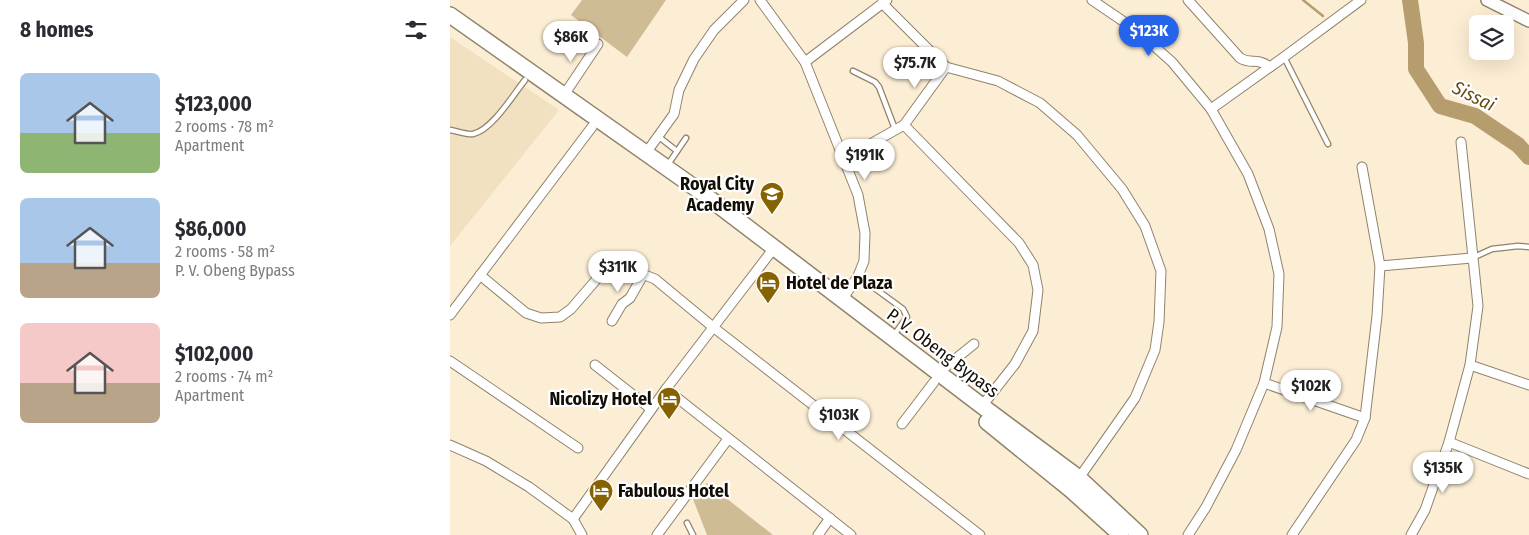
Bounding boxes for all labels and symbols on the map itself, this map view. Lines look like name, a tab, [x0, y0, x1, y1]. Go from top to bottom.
pin: $123K	[1114, 15, 1184, 57]
pin: $86K	[541, 20, 601, 63]
pin: $75.7K	[874, 46, 956, 89]
water label: Sissai	[1448, 75, 1499, 116]
pin: $191K	[830, 138, 900, 181]
place label: Royal City Academy	[680, 173, 754, 216]
school or university icon: Royal City Academy	[759, 181, 785, 215]
pin: $311K	[583, 250, 653, 293]
hotel icon: Hotel de Plaza	[755, 270, 781, 304]
place label: Hotel de Plaza	[786, 272, 893, 294]
street label: P. V. Obeng Bypass	[883, 304, 1004, 403]
pin: $102K	[1276, 370, 1346, 412]
hotel icon: Nicolizy Hotel	[656, 386, 682, 420]
place label: Nicolizy Hotel	[550, 388, 652, 410]
pin: $103K	[804, 398, 874, 441]
pin: $135K	[1408, 452, 1478, 494]
hotel icon: Fabulous Hotel	[588, 478, 614, 512]
place label: Fabulous Hotel	[618, 480, 729, 502]

